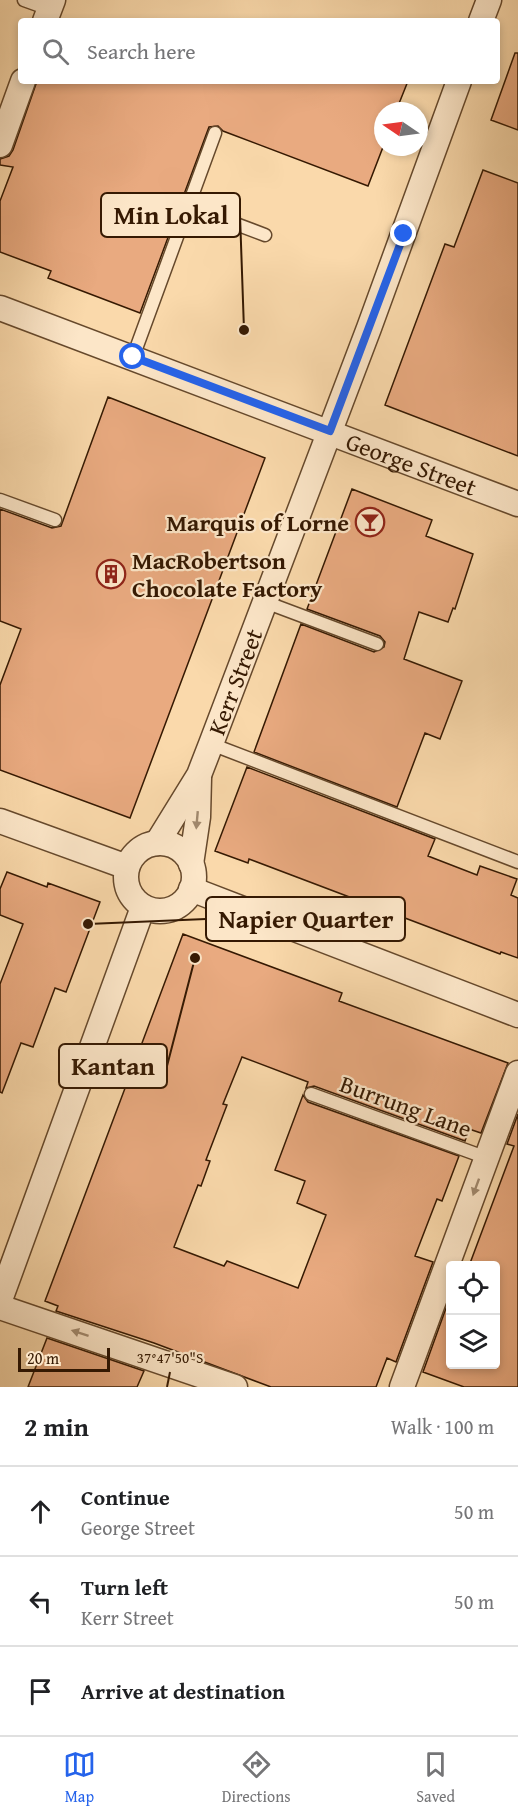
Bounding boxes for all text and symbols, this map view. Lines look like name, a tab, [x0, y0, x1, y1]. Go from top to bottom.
search box	[18, 18, 500, 84]
icon: search	[39, 35, 72, 68]
text: Search here	[87, 35, 196, 67]
north arrow	[374, 102, 428, 156]
callout: Min Lokal	[101, 193, 240, 237]
text: Min Lokal	[113, 195, 229, 234]
route end	[390, 220, 416, 246]
route start	[119, 343, 145, 369]
street label: George Street	[341, 423, 482, 504]
place label: Marquis of Lorne	[166, 505, 349, 540]
bar icon: Marquis of Lorne	[354, 506, 386, 538]
place label: MacRobertson Chocolate Factory	[132, 543, 323, 606]
building icon: MacRobertson Chocolate Factory	[95, 558, 127, 590]
street label: Kerr Street	[199, 623, 271, 740]
one-way arrow	[192, 810, 202, 829]
callout: Napier Quarter	[206, 897, 405, 941]
text: Napier Quarter	[218, 899, 394, 938]
callout: Kantan	[59, 1044, 167, 1088]
text: Kantan	[71, 1046, 155, 1085]
street label: Burrung Lane	[335, 1066, 477, 1146]
one-way arrow	[471, 1178, 481, 1196]
map controls	[446, 1261, 500, 1369]
button: locate	[446, 1261, 500, 1315]
button: layers	[446, 1315, 500, 1369]
one-way arrow	[71, 1328, 89, 1338]
scale bar	[18, 1345, 110, 1372]
text: 20 m	[27, 1346, 59, 1370]
text: 37°47'50"S	[137, 1347, 203, 1368]
text: 2 min	[24, 1407, 89, 1446]
text: Walk · 100 m	[391, 1412, 494, 1441]
text: Continue	[81, 1481, 170, 1513]
icon: ahead	[24, 1495, 57, 1528]
text: 50 m	[454, 1497, 494, 1526]
text: George Street	[81, 1513, 195, 1542]
text: Turn left	[81, 1571, 168, 1603]
icon: left	[24, 1585, 57, 1618]
text: 50 m	[454, 1587, 494, 1616]
text: Kerr Street	[81, 1603, 174, 1632]
icon: arrive	[24, 1675, 57, 1708]
text: Arrive at destination	[81, 1675, 285, 1707]
tab: Map	[63, 1748, 96, 1808]
tab: Directions	[222, 1748, 291, 1808]
tab: Saved	[416, 1748, 455, 1808]

